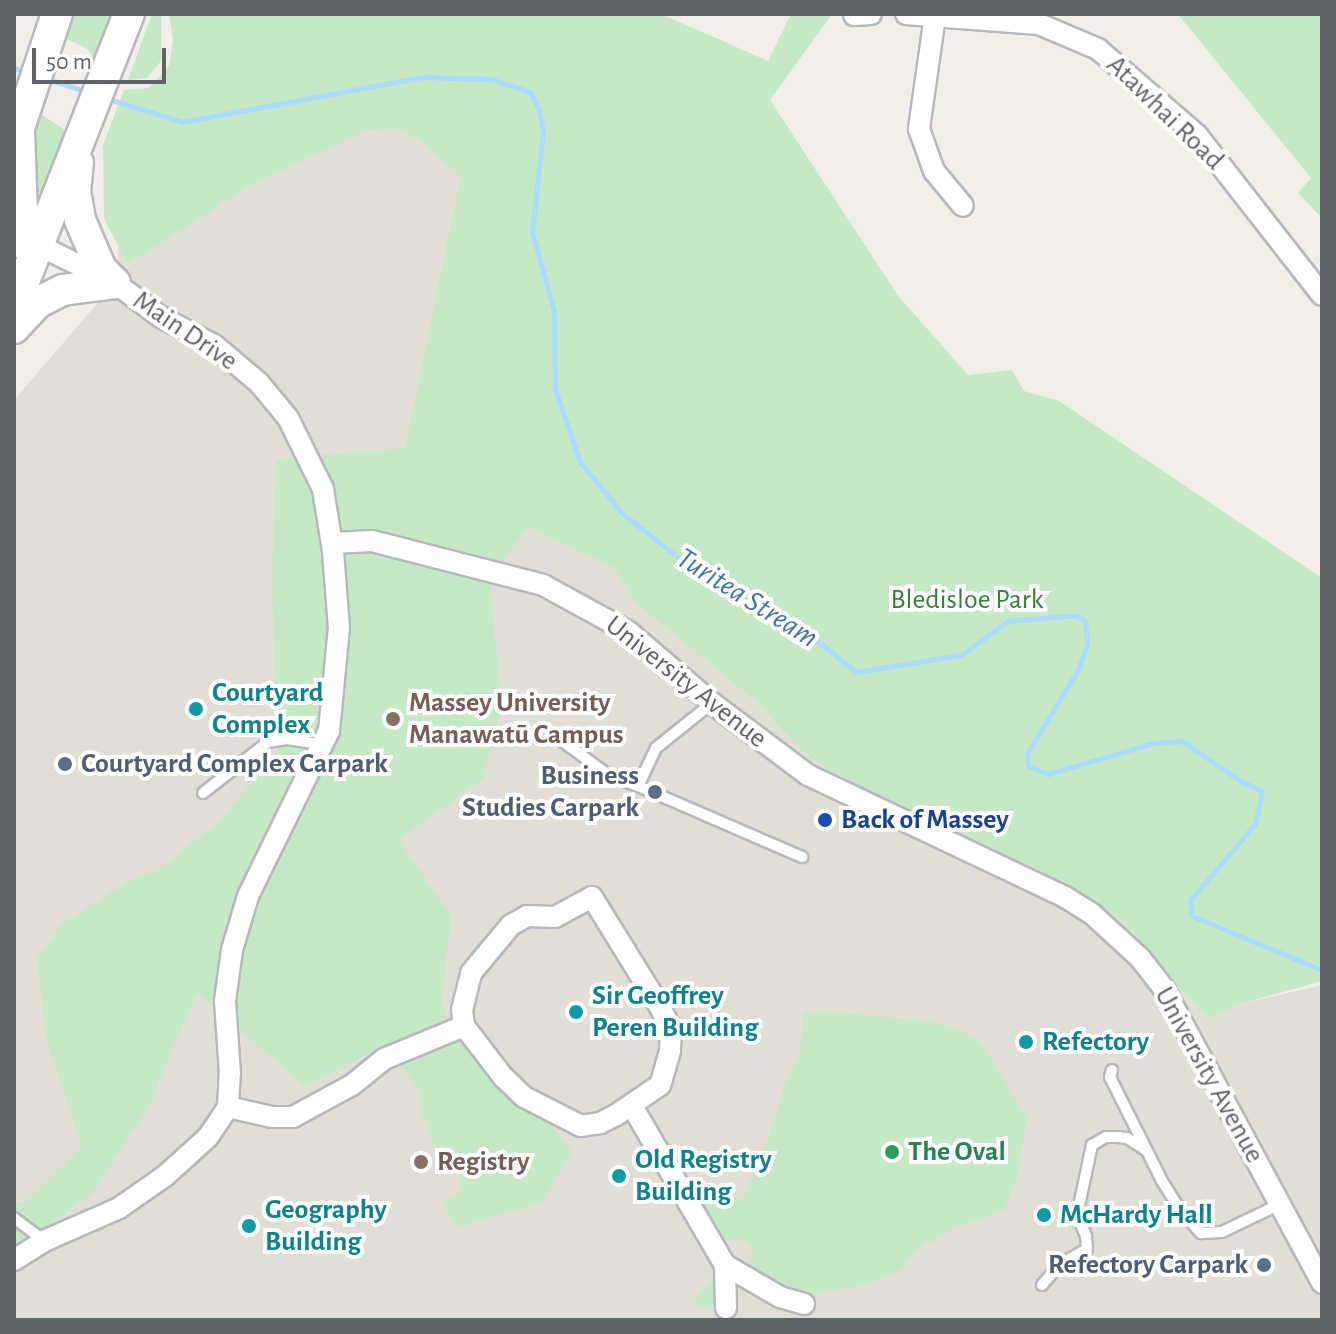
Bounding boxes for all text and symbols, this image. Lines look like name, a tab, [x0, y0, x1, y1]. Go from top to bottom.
scale bar	[36, 32, 170, 82]
street label: Atawhai Road	[1099, 49, 1231, 177]
text: 50 m	[46, 50, 92, 74]
street label: Main Drive	[126, 284, 244, 378]
water label: Turitea Stream	[670, 540, 824, 656]
park label: Bledisloe Park	[890, 583, 1044, 617]
street label: University Avenue	[598, 608, 774, 756]
place label: Courtyard Complex	[212, 676, 324, 742]
place label: Massey University Manawatū Campus	[409, 686, 624, 752]
marker: Courtyard Complex	[187, 700, 205, 718]
marker: Massey University Manawatū Campus	[384, 710, 402, 728]
place label: Courtyard Complex Carpark	[81, 747, 388, 781]
marker: Courtyard Complex Carpark	[56, 755, 74, 773]
place label: Business Studies Carpark	[462, 759, 639, 825]
marker: Business Studies Carpark	[646, 783, 664, 801]
place label: Back of Massey	[841, 803, 1009, 837]
marker: Back of Massey	[816, 811, 834, 829]
place label: Sir Geoffrey Peren Building	[592, 979, 758, 1045]
street label: University Avenue	[1147, 981, 1271, 1169]
marker: Sir Geoffrey Peren Building	[567, 1003, 585, 1021]
place label: Refectory	[1042, 1025, 1149, 1059]
marker: Refectory	[1017, 1033, 1035, 1051]
place label: The Oval	[908, 1135, 1006, 1169]
place label: Old Registry Building	[635, 1143, 772, 1209]
marker: The Oval	[883, 1143, 901, 1161]
place label: Registry	[437, 1145, 529, 1179]
marker: Registry	[412, 1153, 430, 1171]
marker: Old Registry Building	[610, 1167, 628, 1185]
place label: Geography Building	[265, 1193, 387, 1259]
place label: McHardy Hall	[1060, 1198, 1213, 1232]
marker: McHardy Hall	[1035, 1206, 1053, 1224]
marker: Geography Building	[240, 1217, 258, 1235]
place label: Refectory Carpark	[1048, 1248, 1248, 1282]
marker: Refectory Carpark	[1255, 1256, 1273, 1274]

